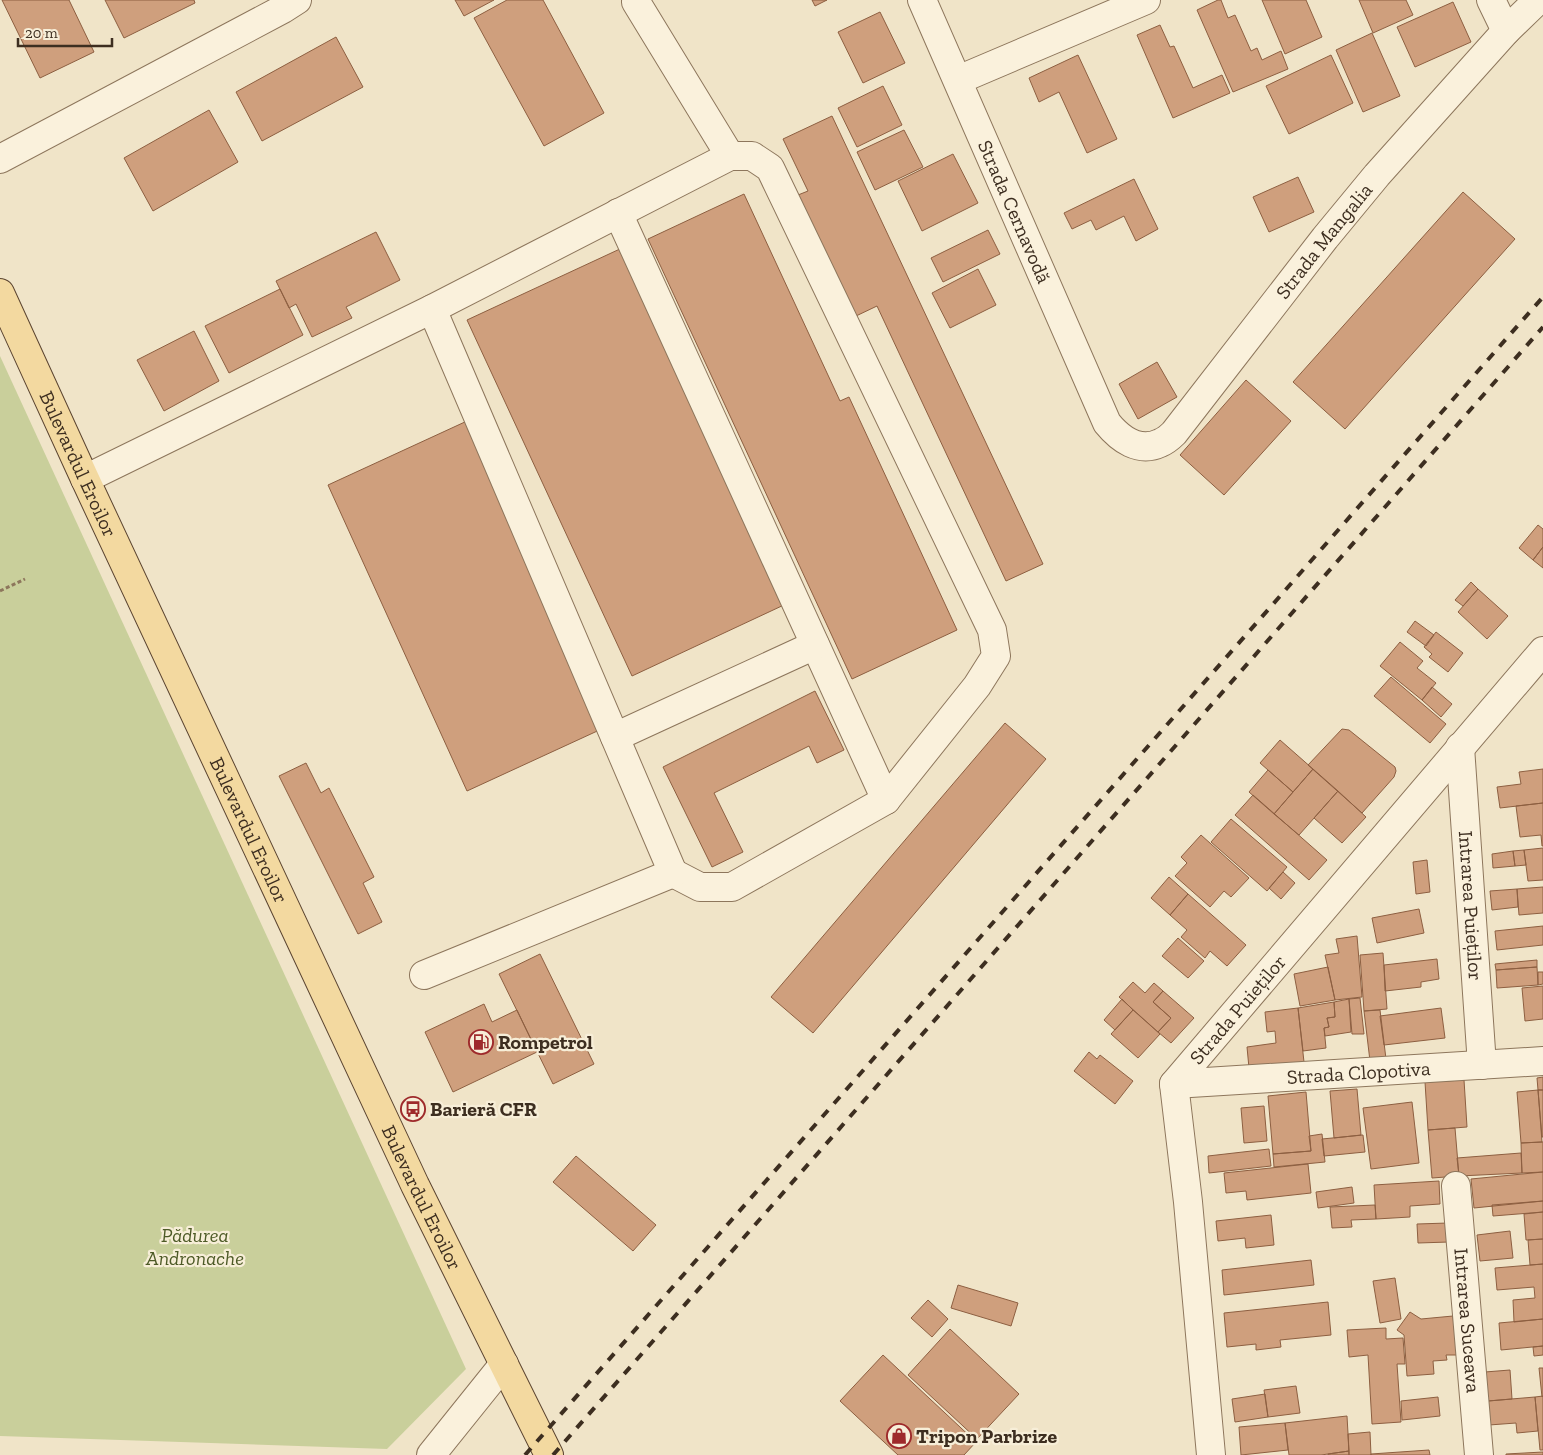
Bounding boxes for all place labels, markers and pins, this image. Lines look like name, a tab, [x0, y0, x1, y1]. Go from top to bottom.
fuel station icon: Rompetrol	[468, 1029, 494, 1055]
place label: Rompetrol	[498, 1030, 593, 1054]
bus stop icon: Barieră CFR	[400, 1096, 426, 1122]
place label: Barieră CFR	[430, 1097, 537, 1121]
shop icon: Tripon Parbrize	[886, 1423, 912, 1449]
place label: Tripon Parbrize	[916, 1424, 1057, 1448]

